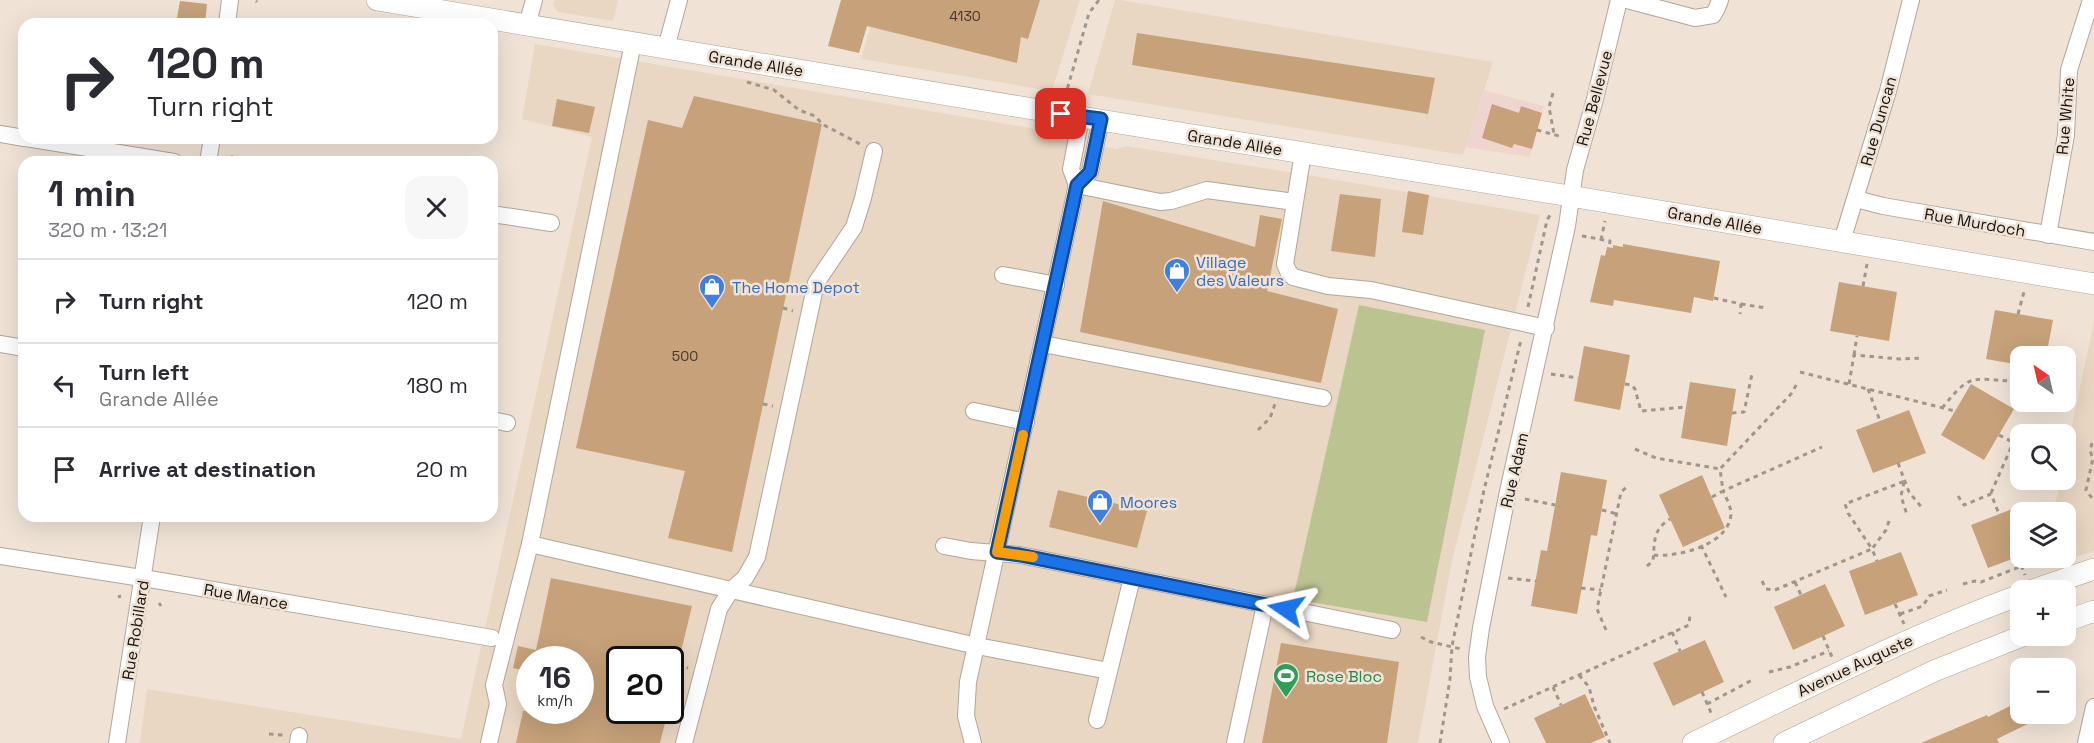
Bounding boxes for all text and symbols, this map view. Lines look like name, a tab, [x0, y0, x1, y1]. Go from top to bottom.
house number: 4130	[949, 7, 981, 25]
text: 120 m	[147, 37, 265, 90]
icon: right	[48, 42, 126, 120]
street label: Grande Allée	[707, 46, 805, 81]
street label: Rue Bellevue	[1572, 48, 1617, 148]
street label: Rue Duncan	[1856, 74, 1901, 168]
street label: Rue White	[2052, 76, 2079, 156]
pin	[1035, 88, 1086, 139]
text: Turn right	[147, 89, 274, 124]
icon: arrive	[1044, 97, 1077, 130]
street label: Grande Allée	[1186, 125, 1284, 160]
text: 1 min	[48, 171, 136, 217]
button: close	[405, 176, 468, 239]
street label: Grande Allée	[1666, 202, 1764, 239]
street label: Rue Murdoch	[1923, 203, 2027, 242]
text: 320 m · 13:21	[48, 217, 167, 243]
place label: Village des Valeurs	[1196, 252, 1284, 291]
shop icon: Village des Valeurs	[1162, 256, 1192, 294]
shop icon: The Home Depot	[697, 272, 727, 310]
place label: The Home Depot	[732, 277, 860, 298]
icon: right	[48, 285, 81, 318]
text: Turn right	[99, 287, 204, 315]
text: 120 m	[407, 287, 468, 315]
north arrow	[2010, 346, 2076, 412]
map controls	[2010, 346, 2076, 724]
house number: 500	[672, 347, 698, 365]
text: Turn left	[99, 358, 189, 386]
icon: left	[48, 369, 81, 402]
text: 180 m	[406, 371, 468, 399]
text: Grande Allée	[99, 386, 219, 412]
button: search	[2010, 424, 2076, 490]
street label: Rue Adam	[1496, 430, 1533, 510]
icon: arrive	[48, 453, 81, 486]
text: Arrive at destination	[99, 455, 316, 483]
text: 20 m	[416, 455, 468, 483]
shop icon: Moores	[1085, 487, 1115, 525]
place label: Moores	[1120, 492, 1177, 513]
button: layers	[2010, 502, 2076, 568]
position arrow	[1254, 577, 1318, 641]
street label: Rue Robillard	[117, 579, 154, 681]
street label: Rue Mance	[202, 579, 290, 614]
button: +	[2010, 580, 2076, 646]
street label: Avenue Auguste	[1794, 629, 1916, 701]
speed limit sign: 20	[606, 646, 684, 724]
text: 16	[539, 658, 571, 697]
button: −	[2010, 658, 2076, 724]
sports icon: Rose Bloc	[1271, 661, 1301, 699]
place label: Rose Bloc	[1306, 666, 1382, 687]
text: km/h	[537, 691, 573, 710]

